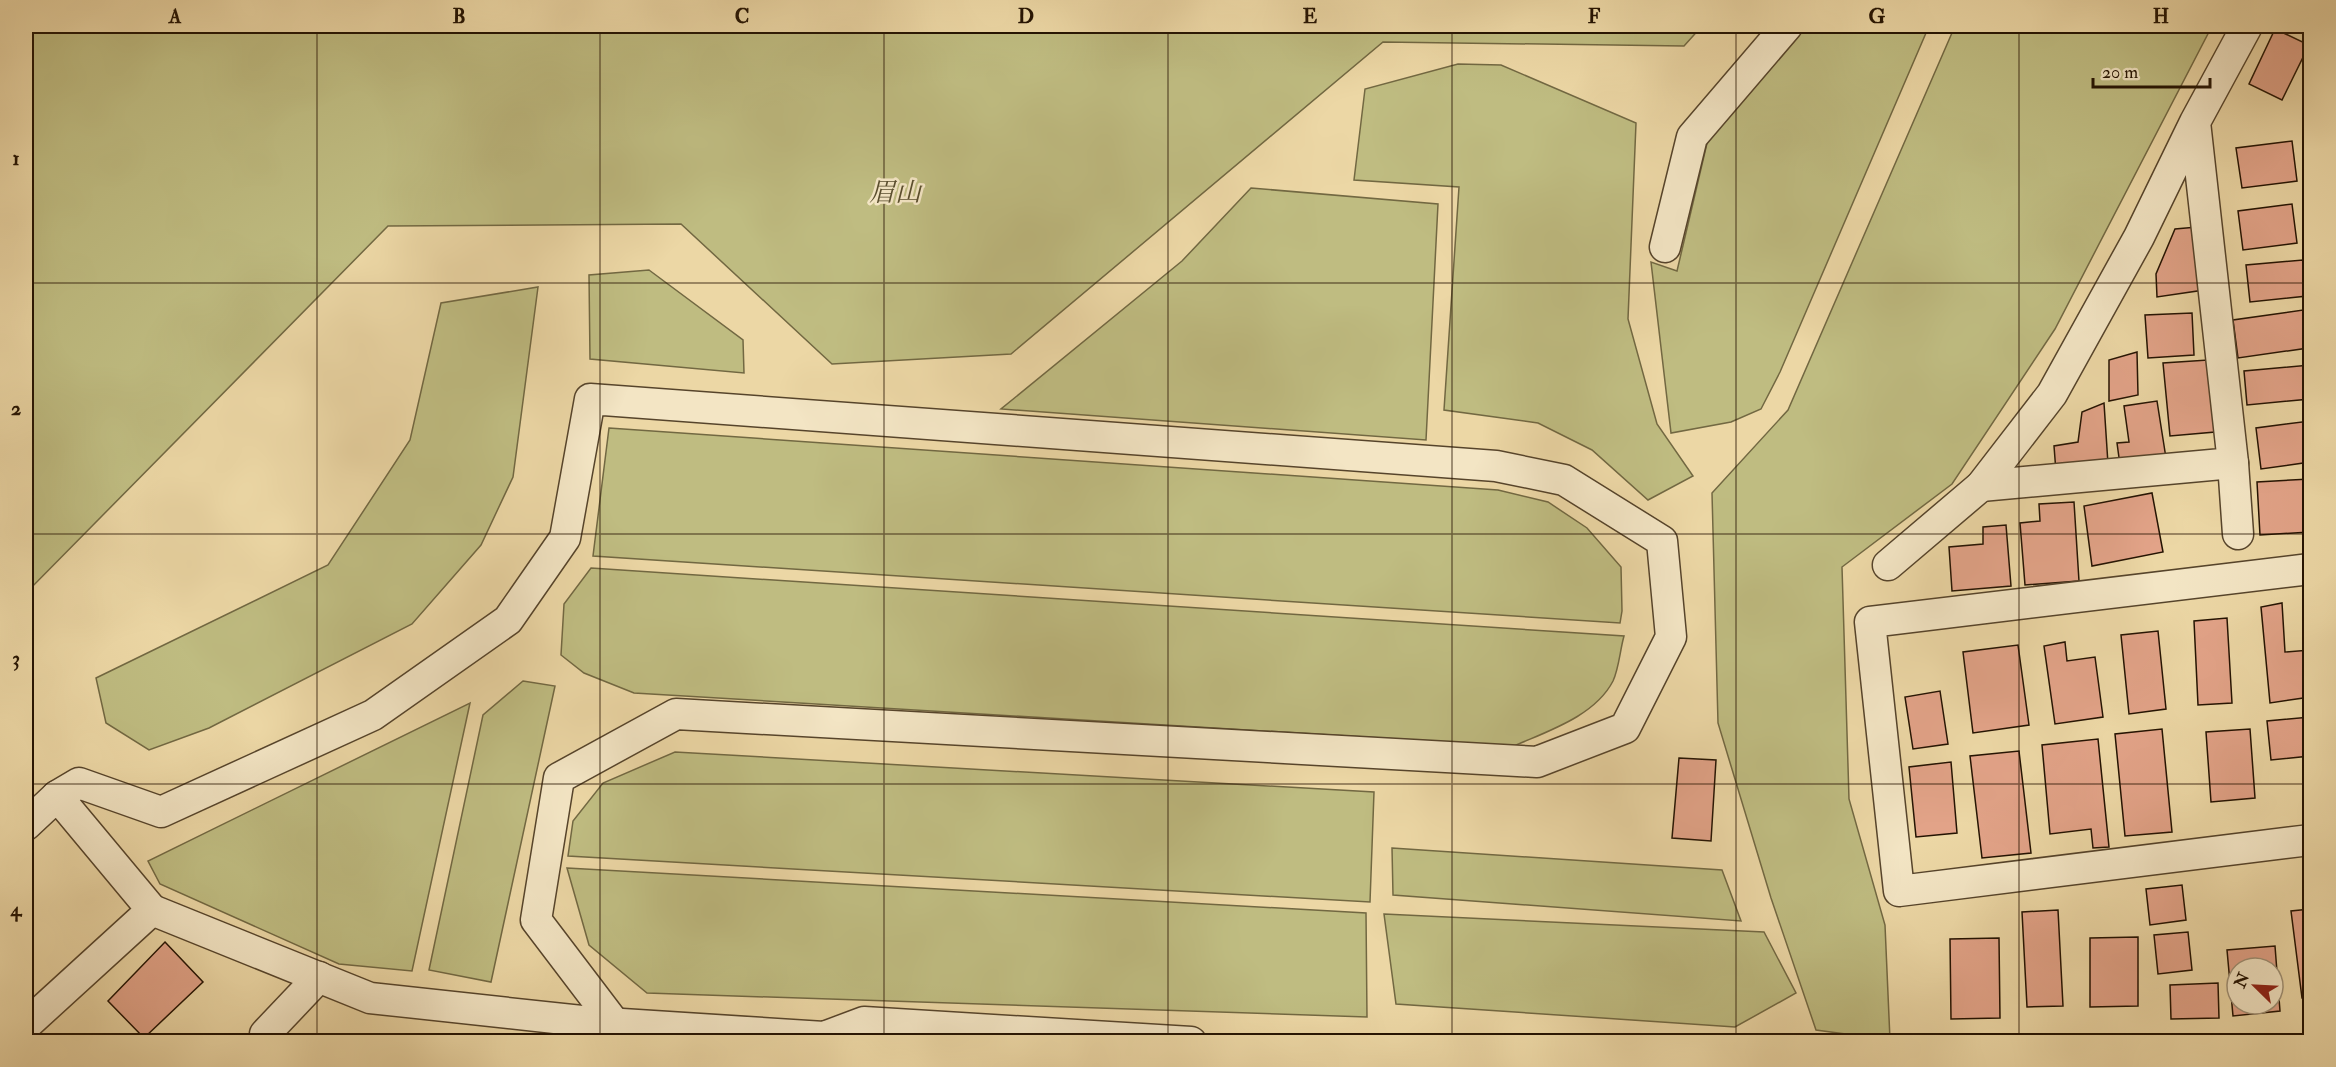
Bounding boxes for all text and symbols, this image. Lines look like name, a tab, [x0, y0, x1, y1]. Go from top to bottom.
text: A	[168, 4, 182, 29]
text: B	[452, 4, 466, 29]
text: C	[735, 4, 749, 29]
text: D	[1018, 4, 1034, 29]
text: E	[1303, 4, 1318, 29]
text: F	[1588, 4, 1601, 29]
text: G	[1869, 4, 1886, 29]
text: H	[2153, 4, 2169, 29]
scale bar	[2093, 51, 2210, 89]
text: 20 m	[2102, 61, 2138, 84]
text: 1	[12, 146, 20, 171]
park label: 眉山	[869, 177, 923, 209]
text: 2	[11, 396, 21, 421]
text: 3	[12, 646, 20, 671]
text: 4	[10, 897, 23, 922]
north arrow	[2225, 956, 2285, 1016]
text: N	[2230, 969, 2255, 992]

